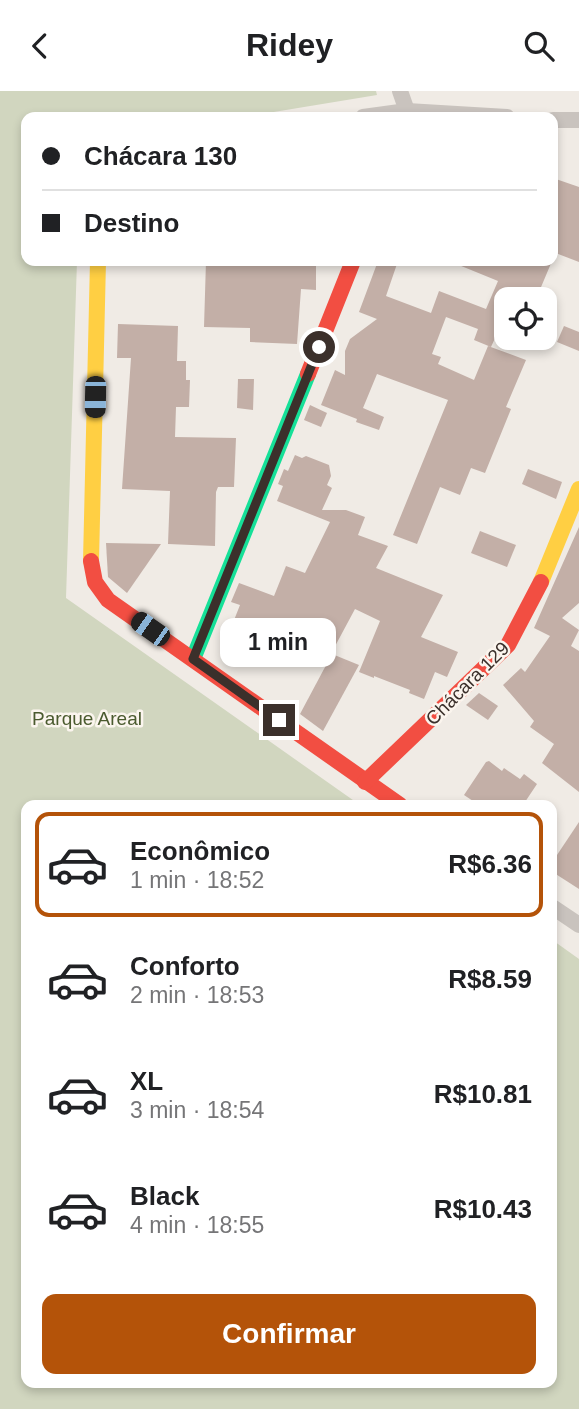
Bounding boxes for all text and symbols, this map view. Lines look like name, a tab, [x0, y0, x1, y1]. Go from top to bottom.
icon: back	[21, 27, 59, 65]
text: Ridey	[246, 27, 333, 63]
icon: search	[520, 27, 558, 65]
text: Chácara 130	[84, 141, 237, 171]
text: Destino	[84, 208, 179, 238]
map controls	[494, 287, 557, 350]
button: locate	[494, 287, 557, 350]
route start	[303, 331, 335, 363]
car	[85, 376, 106, 418]
car	[127, 608, 174, 650]
callout: 1 min	[221, 619, 337, 667]
text: 1 min	[248, 629, 308, 655]
street label: Chácara 129	[421, 637, 513, 729]
route end	[263, 704, 295, 736]
park label: Parque Areal	[32, 708, 142, 729]
icon: car	[46, 833, 109, 896]
text: Econômico	[130, 836, 270, 866]
text: R$6.36	[448, 849, 532, 879]
text: 1 min · 18:52	[130, 867, 264, 893]
icon: car	[46, 948, 109, 1011]
text: Conforto	[130, 951, 240, 981]
text: R$8.59	[448, 964, 532, 994]
text: 2 min · 18:53	[130, 982, 264, 1008]
icon: car	[46, 1063, 109, 1126]
text: XL	[130, 1066, 163, 1096]
text: R$10.81	[434, 1079, 532, 1109]
text: 3 min · 18:54	[130, 1097, 264, 1123]
icon: car	[46, 1178, 109, 1241]
text: Black	[130, 1181, 199, 1211]
text: R$10.43	[434, 1194, 532, 1224]
text: 4 min · 18:55	[130, 1212, 264, 1238]
button: Confirmar	[42, 1294, 536, 1374]

